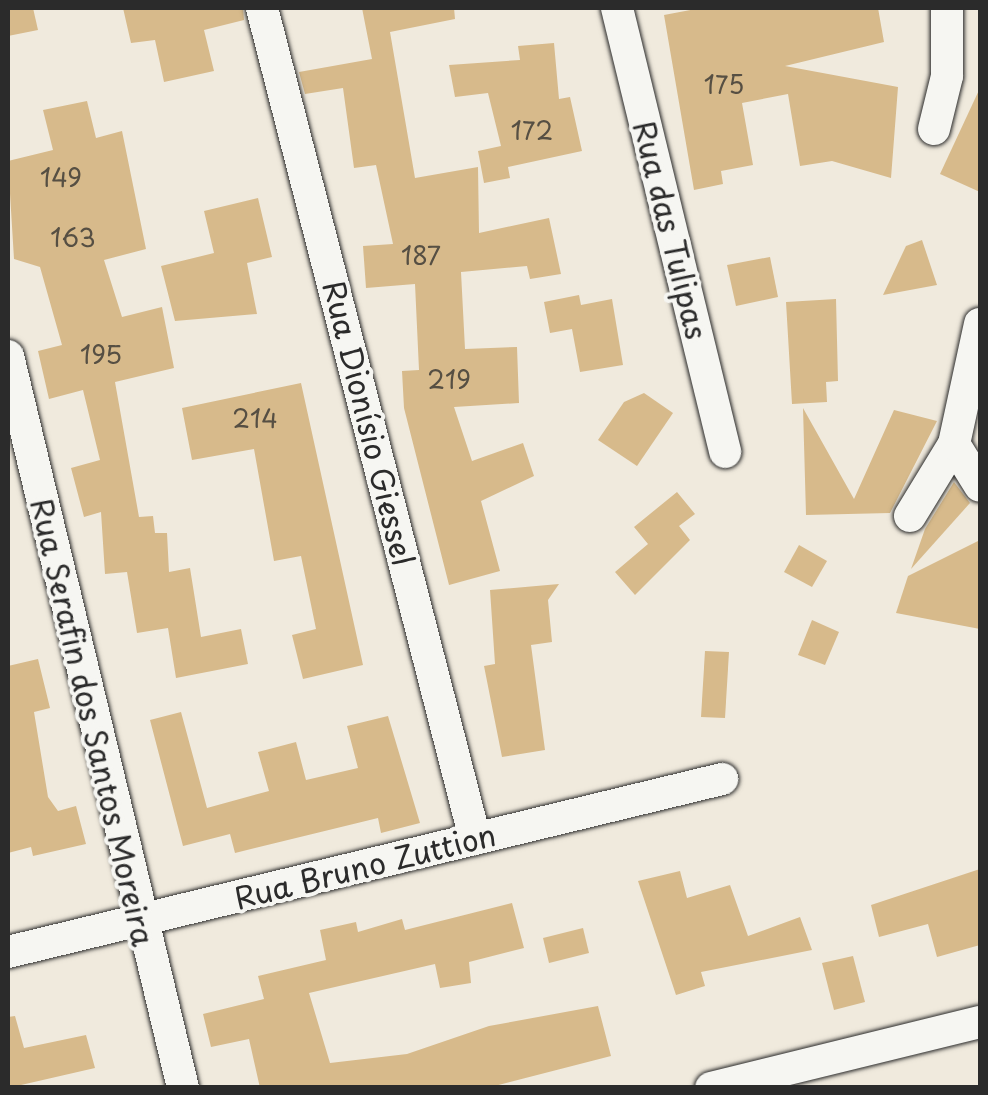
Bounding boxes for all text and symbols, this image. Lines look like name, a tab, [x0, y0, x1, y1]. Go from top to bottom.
house number: 175	[704, 69, 744, 99]
house number: 172	[511, 115, 553, 145]
street label: Rua das Tulipas	[626, 115, 716, 345]
house number: 149	[40, 162, 82, 192]
house number: 163	[50, 222, 96, 252]
house number: 187	[401, 240, 441, 270]
street label: Rua Dionísio Giessel	[316, 276, 422, 570]
house number: 195	[80, 339, 122, 369]
house number: 219	[427, 364, 471, 394]
house number: 214	[232, 403, 278, 433]
street label: Rua Serafin dos Santos Moreira	[24, 494, 162, 950]
street label: Rua Bruno Zuttion	[231, 816, 499, 916]

